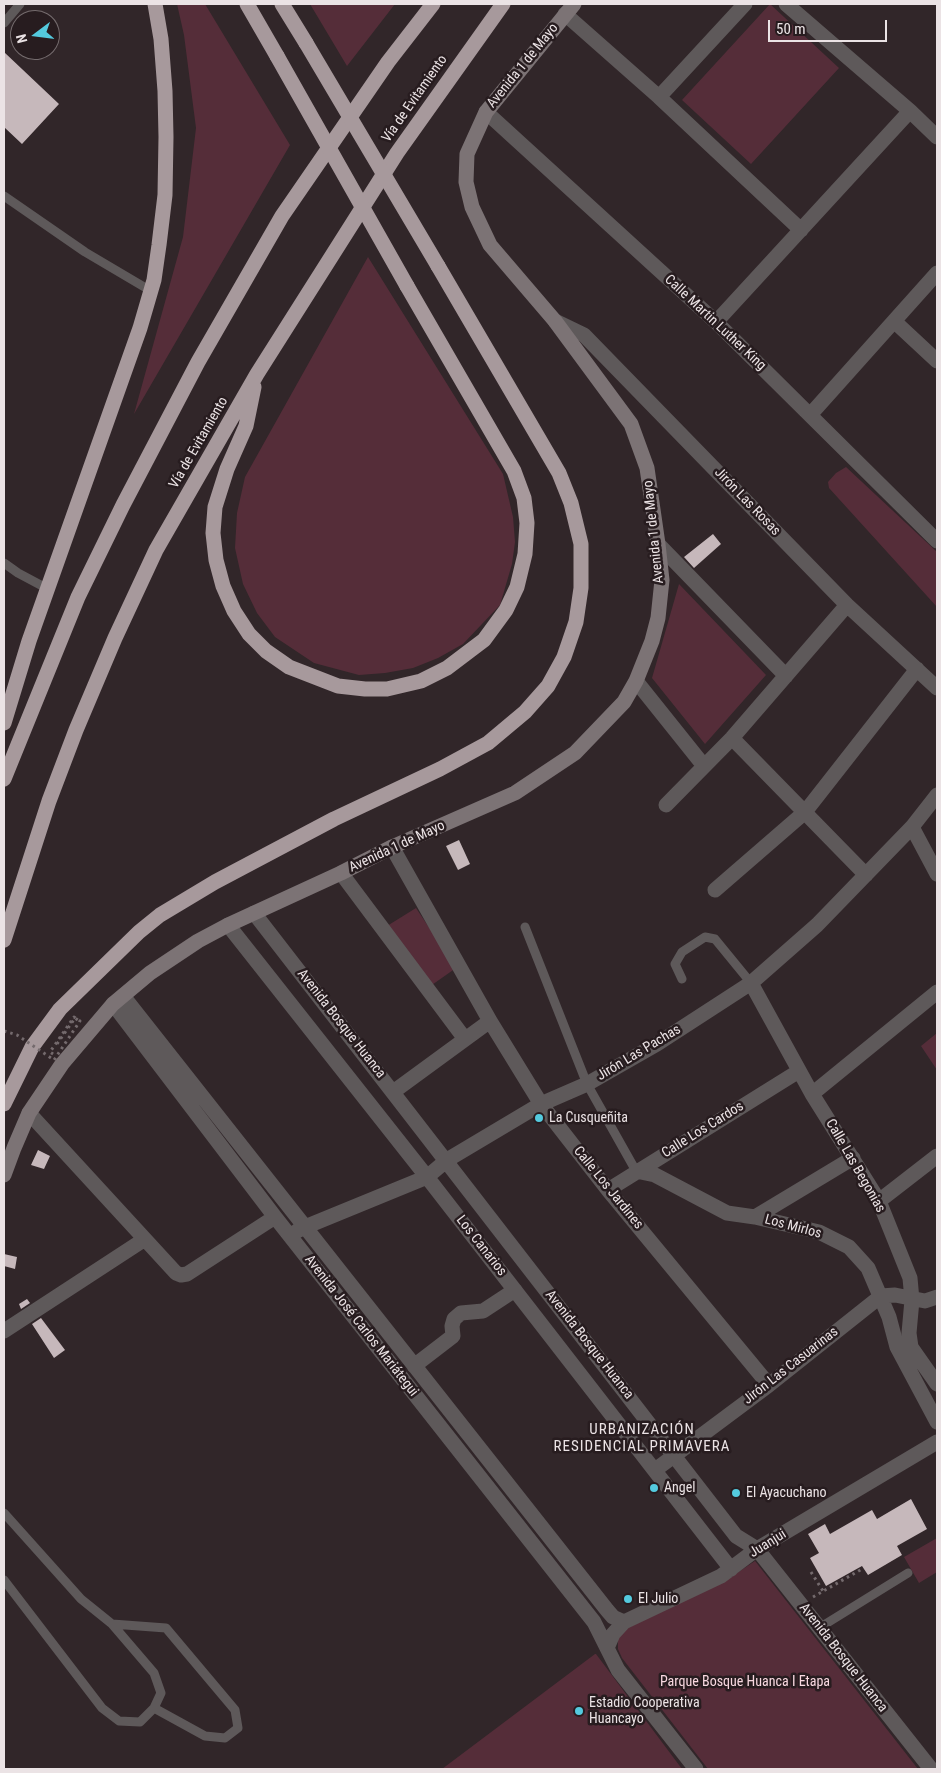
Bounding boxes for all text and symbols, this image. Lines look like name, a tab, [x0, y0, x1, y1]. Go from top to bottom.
north arrow	[10, 10, 60, 60]
scale bar	[771, 10, 890, 42]
street label: Avenida 1 de Mayo	[484, 20, 562, 112]
text: 50 m	[776, 20, 806, 38]
text: N	[13, 32, 30, 45]
street label: Vía de Evitamiento	[379, 52, 451, 146]
street label: Calle Martin Luther King	[661, 272, 769, 374]
street label: Vía de Evitamiento	[166, 394, 232, 492]
street label: Jirón Las Rosas	[710, 465, 784, 539]
street label: Avenida 1 de Mayo	[640, 479, 668, 585]
street label: Avenida 1 de Mayo	[346, 817, 448, 877]
street label: Avenida Bosque Huanca	[293, 966, 389, 1082]
street label: Jirón Las Pachas	[594, 1021, 684, 1085]
street label: Calle Los Cardos	[659, 1098, 747, 1162]
place label: La Cusqueñita	[549, 1110, 628, 1126]
marker: La Cusqueñita	[533, 1112, 545, 1124]
street label: Calle Las Begonias	[821, 1116, 889, 1216]
street label: Calle Los Jardines	[569, 1143, 647, 1233]
street label: Los Mirlos	[763, 1211, 823, 1243]
street label: Los Canarios	[452, 1212, 510, 1280]
street label: Avenida José Carlos Mariátegui	[301, 1252, 421, 1400]
street label: Avenida Bosque Huanca	[541, 1287, 637, 1403]
street label: Jirón Las Casuarinas	[740, 1324, 842, 1408]
district label: URBANIZACIÓN RESIDENCIAL PRIMAVERA	[551, 1421, 733, 1456]
place label: Angel	[664, 1480, 696, 1496]
marker: Angel	[648, 1482, 660, 1494]
place label: El Ayacuchano	[746, 1485, 827, 1501]
marker: El Ayacuchano	[730, 1487, 742, 1499]
street label: Juanjui	[747, 1526, 789, 1562]
place label: El Julio	[638, 1591, 678, 1607]
marker: El Julio	[622, 1593, 634, 1605]
street label: Avenida Bosque Huanca	[795, 1600, 891, 1716]
park label: Parque Bosque Huanca I Etapa	[660, 1674, 830, 1690]
place label: Estadio Cooperativa Huancayo	[589, 1695, 700, 1728]
marker: Estadio Cooperativa Huancayo	[573, 1705, 585, 1717]

